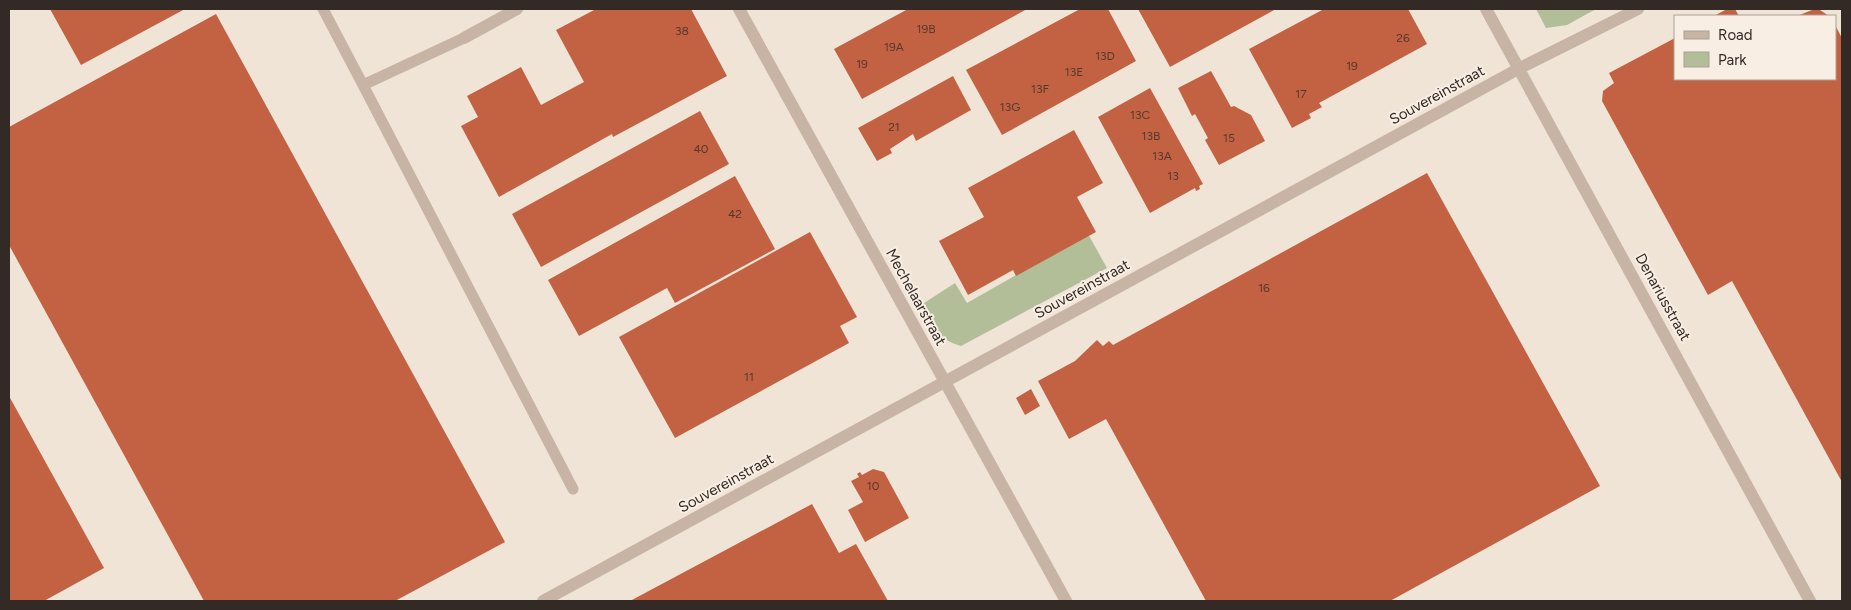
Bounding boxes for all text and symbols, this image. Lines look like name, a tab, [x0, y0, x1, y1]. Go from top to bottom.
legend	[1674, 15, 1836, 80]
house number: 19B	[916, 22, 936, 36]
house number: 38	[675, 24, 689, 38]
text: Road	[1718, 26, 1753, 44]
house number: 26	[1396, 31, 1410, 45]
house number: 19A	[884, 40, 904, 54]
house number: 13D	[1095, 49, 1115, 63]
text: Park	[1718, 51, 1747, 69]
house number: 19	[856, 57, 868, 71]
house number: 19	[1346, 59, 1358, 73]
street label: Souvereinstraat	[1386, 61, 1488, 129]
house number: 13E	[1065, 65, 1083, 79]
house number: 13F	[1031, 82, 1049, 96]
house number: 17	[1295, 87, 1307, 101]
house number: 13G	[1000, 100, 1020, 114]
house number: 13C	[1130, 108, 1150, 122]
house number: 21	[888, 120, 900, 134]
house number: 13B	[1142, 129, 1160, 143]
house number: 15	[1223, 131, 1235, 145]
house number: 40	[693, 142, 709, 156]
house number: 13A	[1152, 149, 1172, 163]
house number: 13	[1167, 169, 1179, 183]
house number: 42	[728, 207, 742, 221]
street label: Mechelaarstraat	[882, 245, 950, 349]
street label: Denariusstraat	[1632, 250, 1695, 344]
street label: Souvereinstraat	[1031, 255, 1133, 323]
house number: 16	[1258, 281, 1270, 295]
house number: 11	[744, 370, 754, 384]
street label: Souvereinstraat	[675, 449, 777, 517]
house number: 10	[867, 479, 880, 493]

